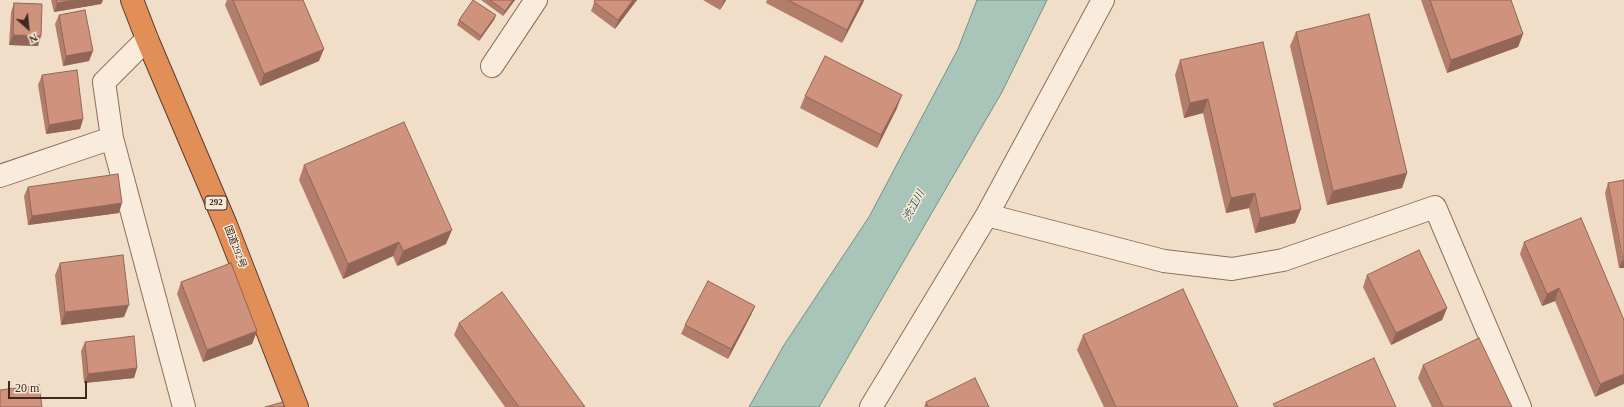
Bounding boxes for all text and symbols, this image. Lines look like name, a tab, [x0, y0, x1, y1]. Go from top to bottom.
north arrow	[8, 8, 48, 48]
text: N	[27, 32, 40, 46]
water label: 渋江川	[900, 188, 928, 224]
road number: 292	[205, 196, 227, 210]
street label: 国道292号	[221, 224, 249, 270]
scale bar	[10, 373, 89, 399]
text: 20 m	[15, 381, 39, 395]

